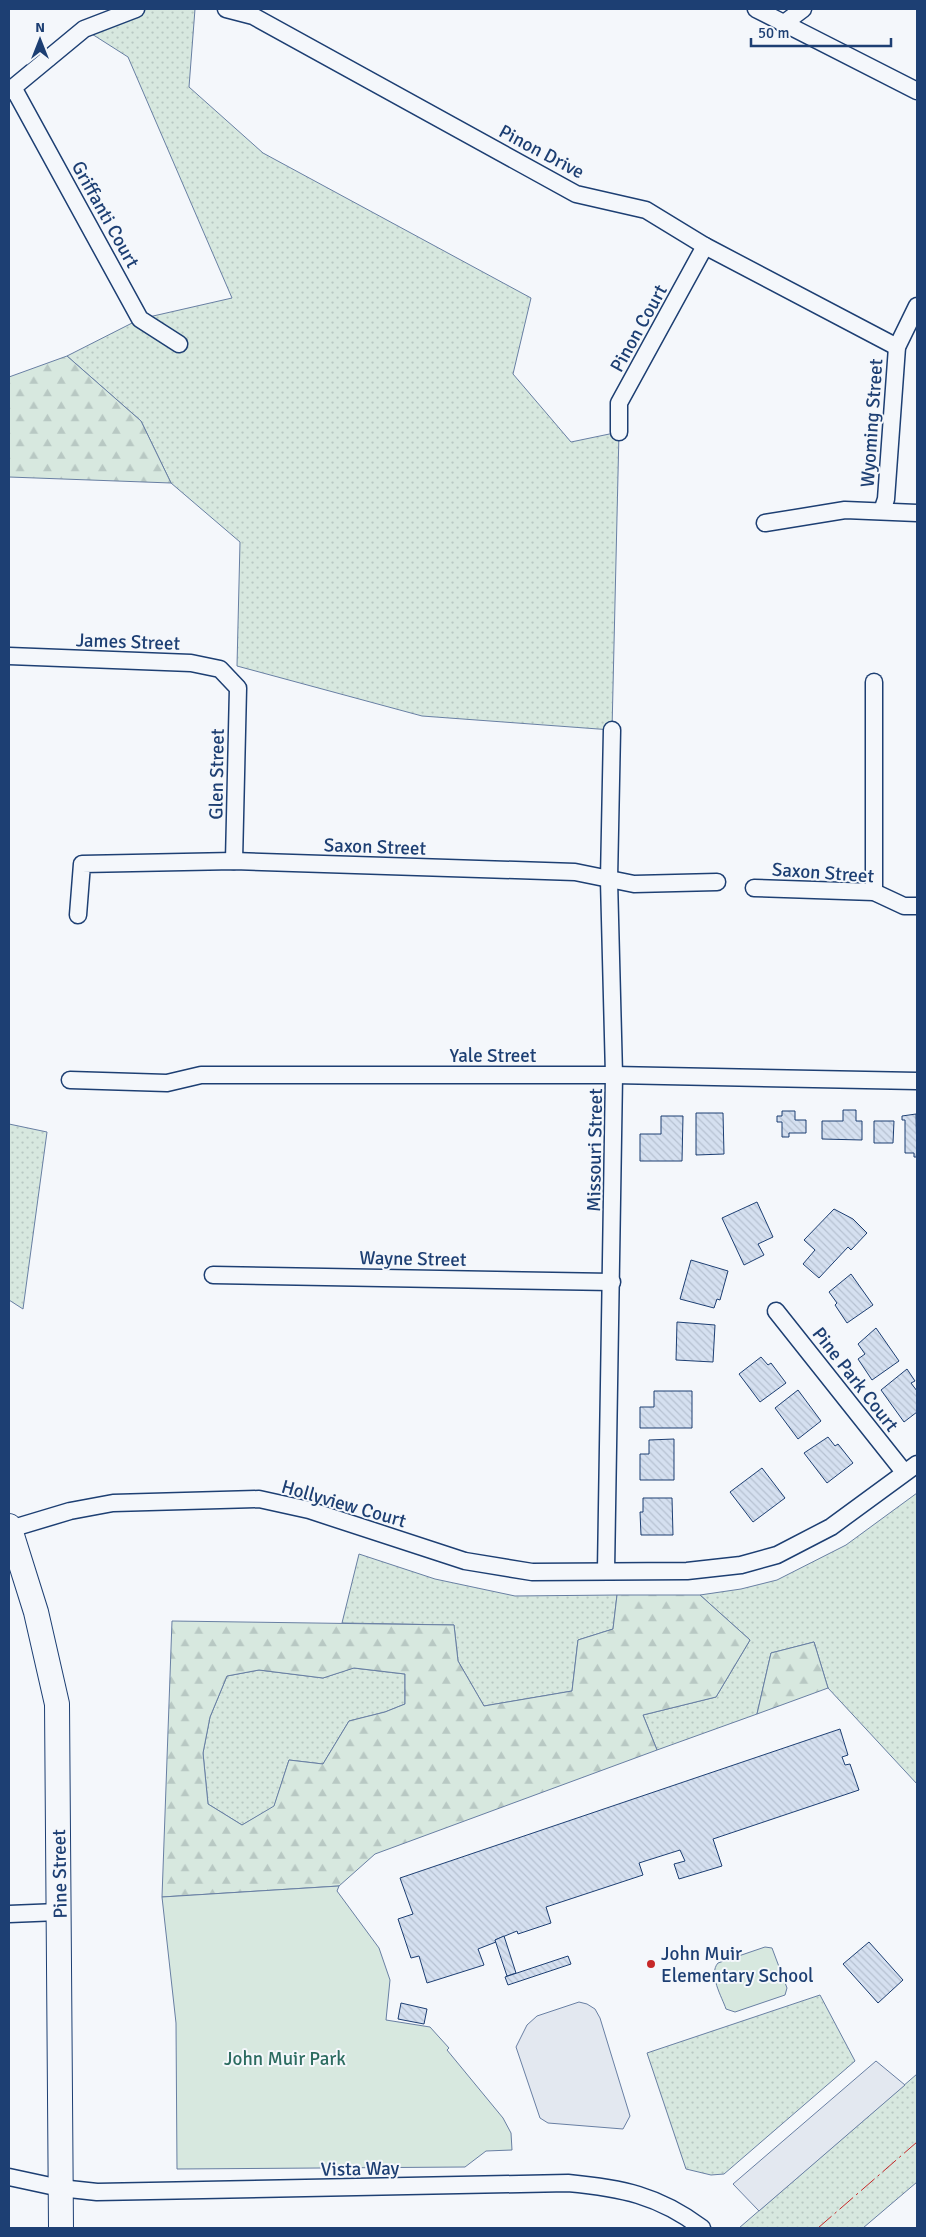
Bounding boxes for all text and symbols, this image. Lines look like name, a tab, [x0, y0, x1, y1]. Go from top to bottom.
north arrow	[15, 15, 65, 65]
scale bar	[751, 15, 891, 47]
text: N	[35, 19, 45, 36]
text: 50 m	[758, 24, 789, 42]
street label: Pinon Drive	[495, 119, 588, 184]
street label: Griffanti Court	[66, 157, 145, 272]
street label: Pinon Court	[605, 280, 673, 376]
street label: Wyoming Street	[856, 358, 888, 488]
street label: James Street	[75, 628, 181, 656]
street label: Glen Street	[204, 728, 230, 820]
street label: Saxon Street	[323, 833, 427, 861]
street label: Saxon Street	[771, 857, 875, 889]
street label: Yale Street	[450, 1044, 537, 1068]
street label: Missouri Street	[582, 1088, 608, 1212]
street label: Wayne Street	[359, 1246, 467, 1272]
street label: Pine Park Court	[807, 1322, 904, 1437]
street label: Hollyview Court	[279, 1475, 409, 1533]
street label: Pine Street	[47, 1829, 73, 1919]
place label: John Muir Elementary School	[661, 1942, 814, 1988]
marker: John Muir Elementary School	[645, 1958, 657, 1970]
park label: John Muir Park	[224, 2047, 346, 2071]
street label: Vista Way	[321, 2156, 400, 2182]

